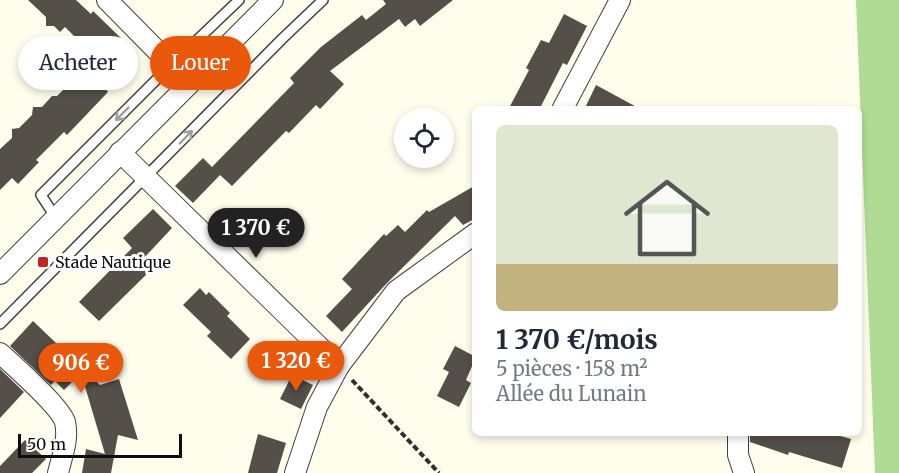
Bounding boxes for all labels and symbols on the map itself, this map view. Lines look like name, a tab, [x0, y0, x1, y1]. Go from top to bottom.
one-way arrow	[114, 107, 129, 121]
one-way arrow	[179, 129, 194, 144]
pin: 1 370 €	[201, 208, 311, 259]
place label: Stade Nautique	[55, 252, 171, 272]
marker: Stade Nautique	[36, 255, 50, 269]
pin: 1 320 €	[241, 341, 351, 392]
pin: 906 €	[39, 343, 123, 394]
scale bar	[18, 431, 182, 458]

